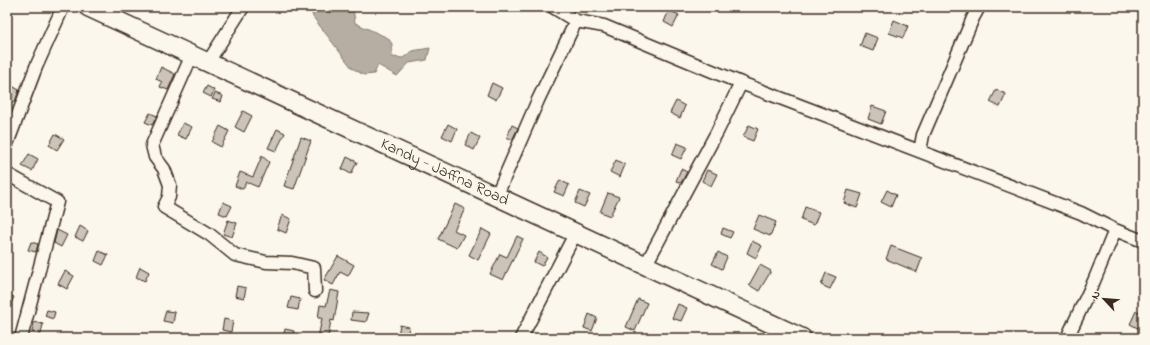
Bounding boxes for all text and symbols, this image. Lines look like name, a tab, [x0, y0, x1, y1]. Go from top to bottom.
street label: Kandy - Jaffna Road	[376, 132, 513, 212]
north arrow	[1084, 279, 1124, 319]
text: N	[1087, 288, 1105, 302]

